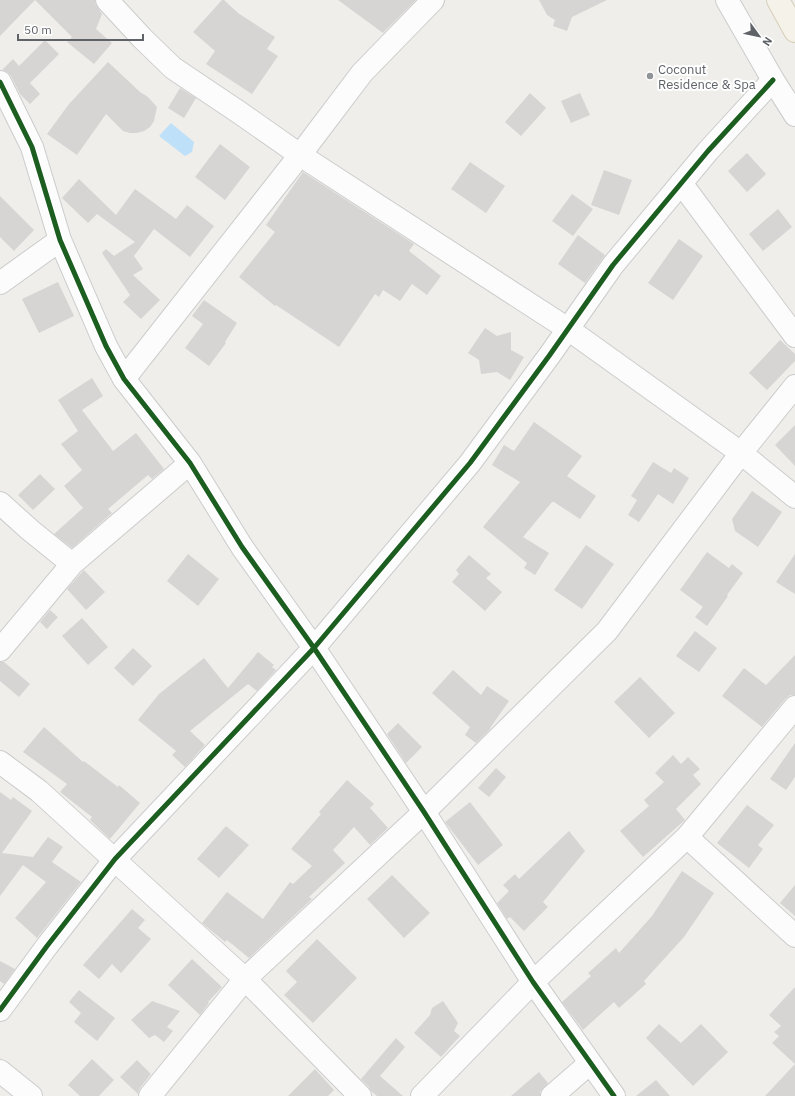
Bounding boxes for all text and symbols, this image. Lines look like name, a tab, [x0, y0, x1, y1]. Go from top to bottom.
scale bar	[18, 16, 143, 42]
north arrow	[739, 16, 779, 56]
text: 50 m	[24, 22, 52, 37]
text: N	[759, 34, 775, 49]
place label: Coconut Residence & Spa	[658, 61, 756, 93]
marker: Coconut Residence & Spa	[645, 71, 655, 81]

